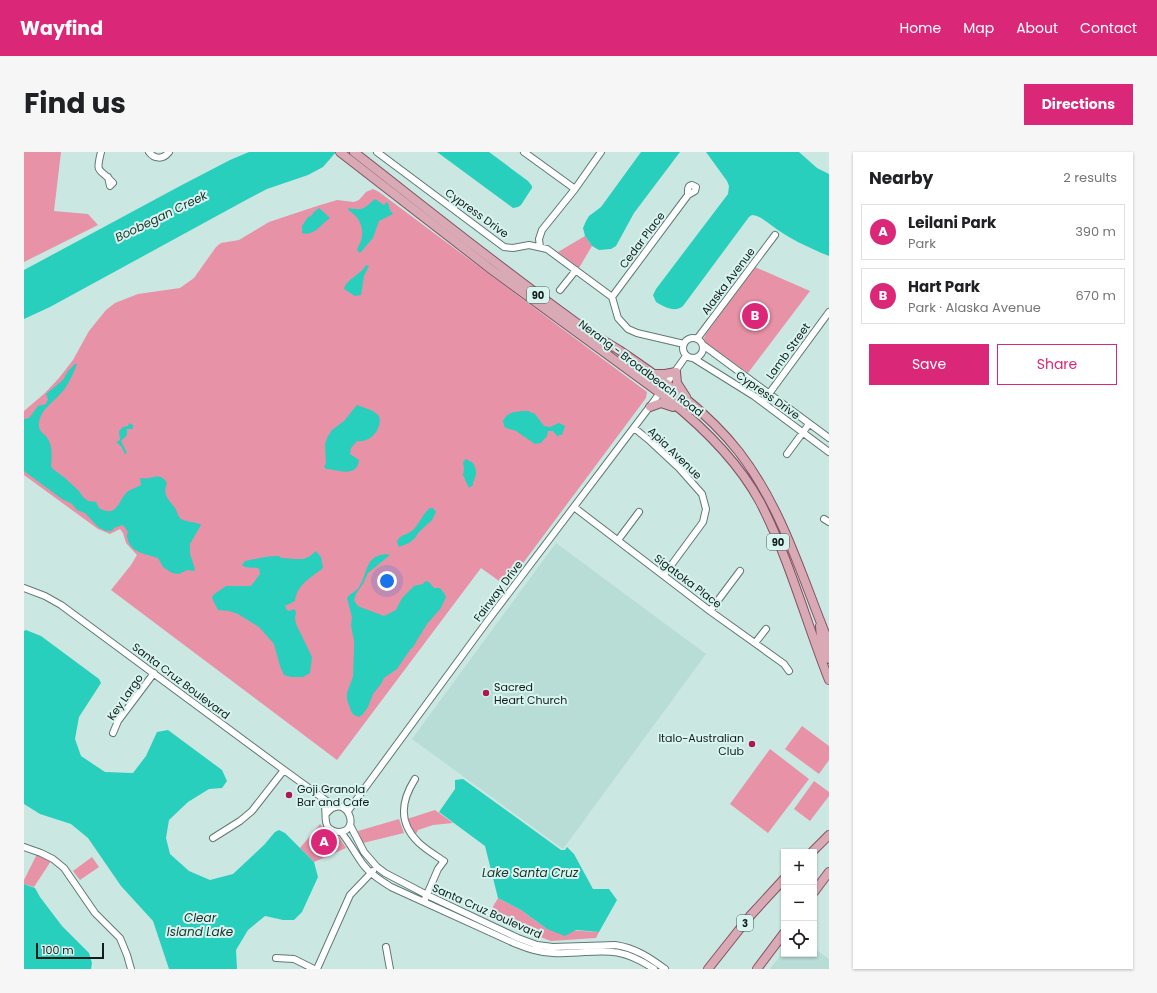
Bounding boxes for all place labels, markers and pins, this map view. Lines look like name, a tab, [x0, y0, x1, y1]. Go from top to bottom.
pin: B	[742, 301, 768, 331]
place label: Sacred Heart Church	[494, 679, 567, 708]
marker: Sacred Heart Church	[481, 688, 491, 698]
place label: Italo-Australian Club	[658, 730, 744, 759]
marker: Italo-Australian Club	[747, 739, 757, 749]
place label: Goji Granola Bar and Cafe	[297, 781, 370, 810]
marker: Goji Granola Bar and Cafe	[284, 790, 294, 800]
pin: A	[311, 827, 337, 857]

